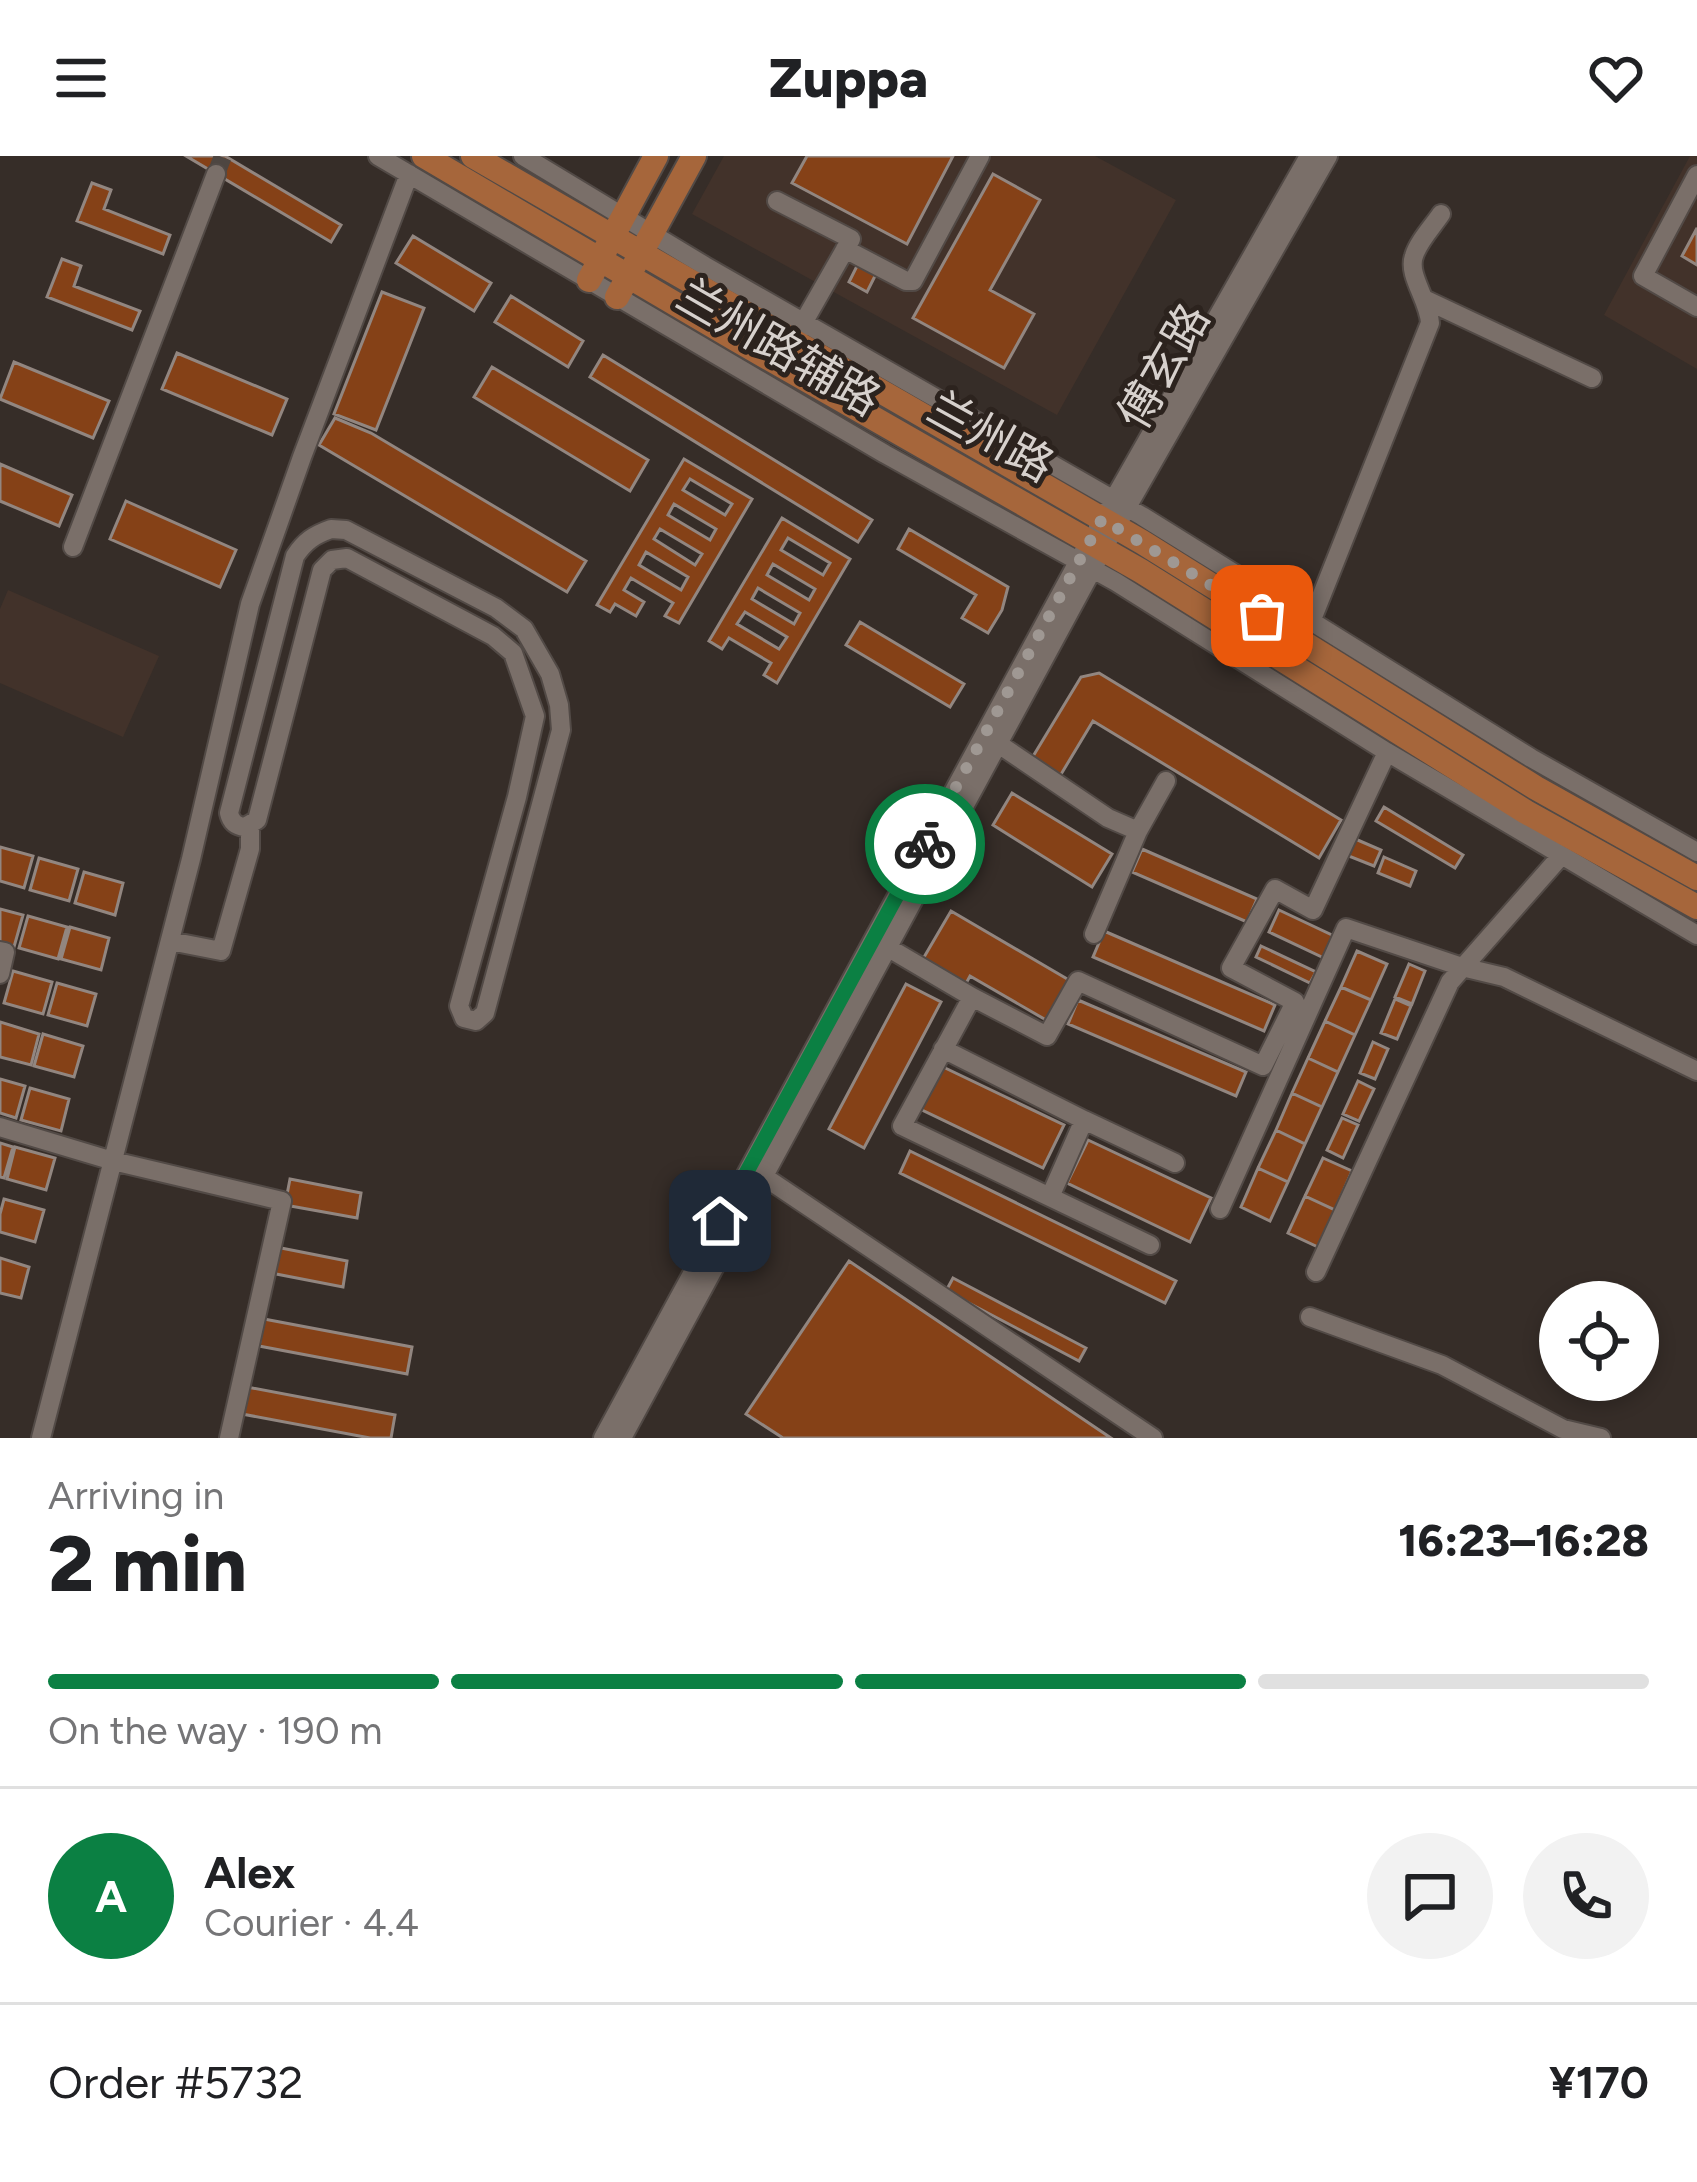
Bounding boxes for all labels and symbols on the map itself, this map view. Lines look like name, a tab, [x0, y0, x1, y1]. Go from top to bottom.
street label: 兰州路辅路	[668, 267, 890, 427]
street label: 傅玄路	[1106, 294, 1220, 438]
street label: 兰州路	[919, 380, 1063, 492]
pin	[1211, 565, 1313, 667]
courier	[865, 784, 985, 904]
pin	[669, 1170, 771, 1272]

